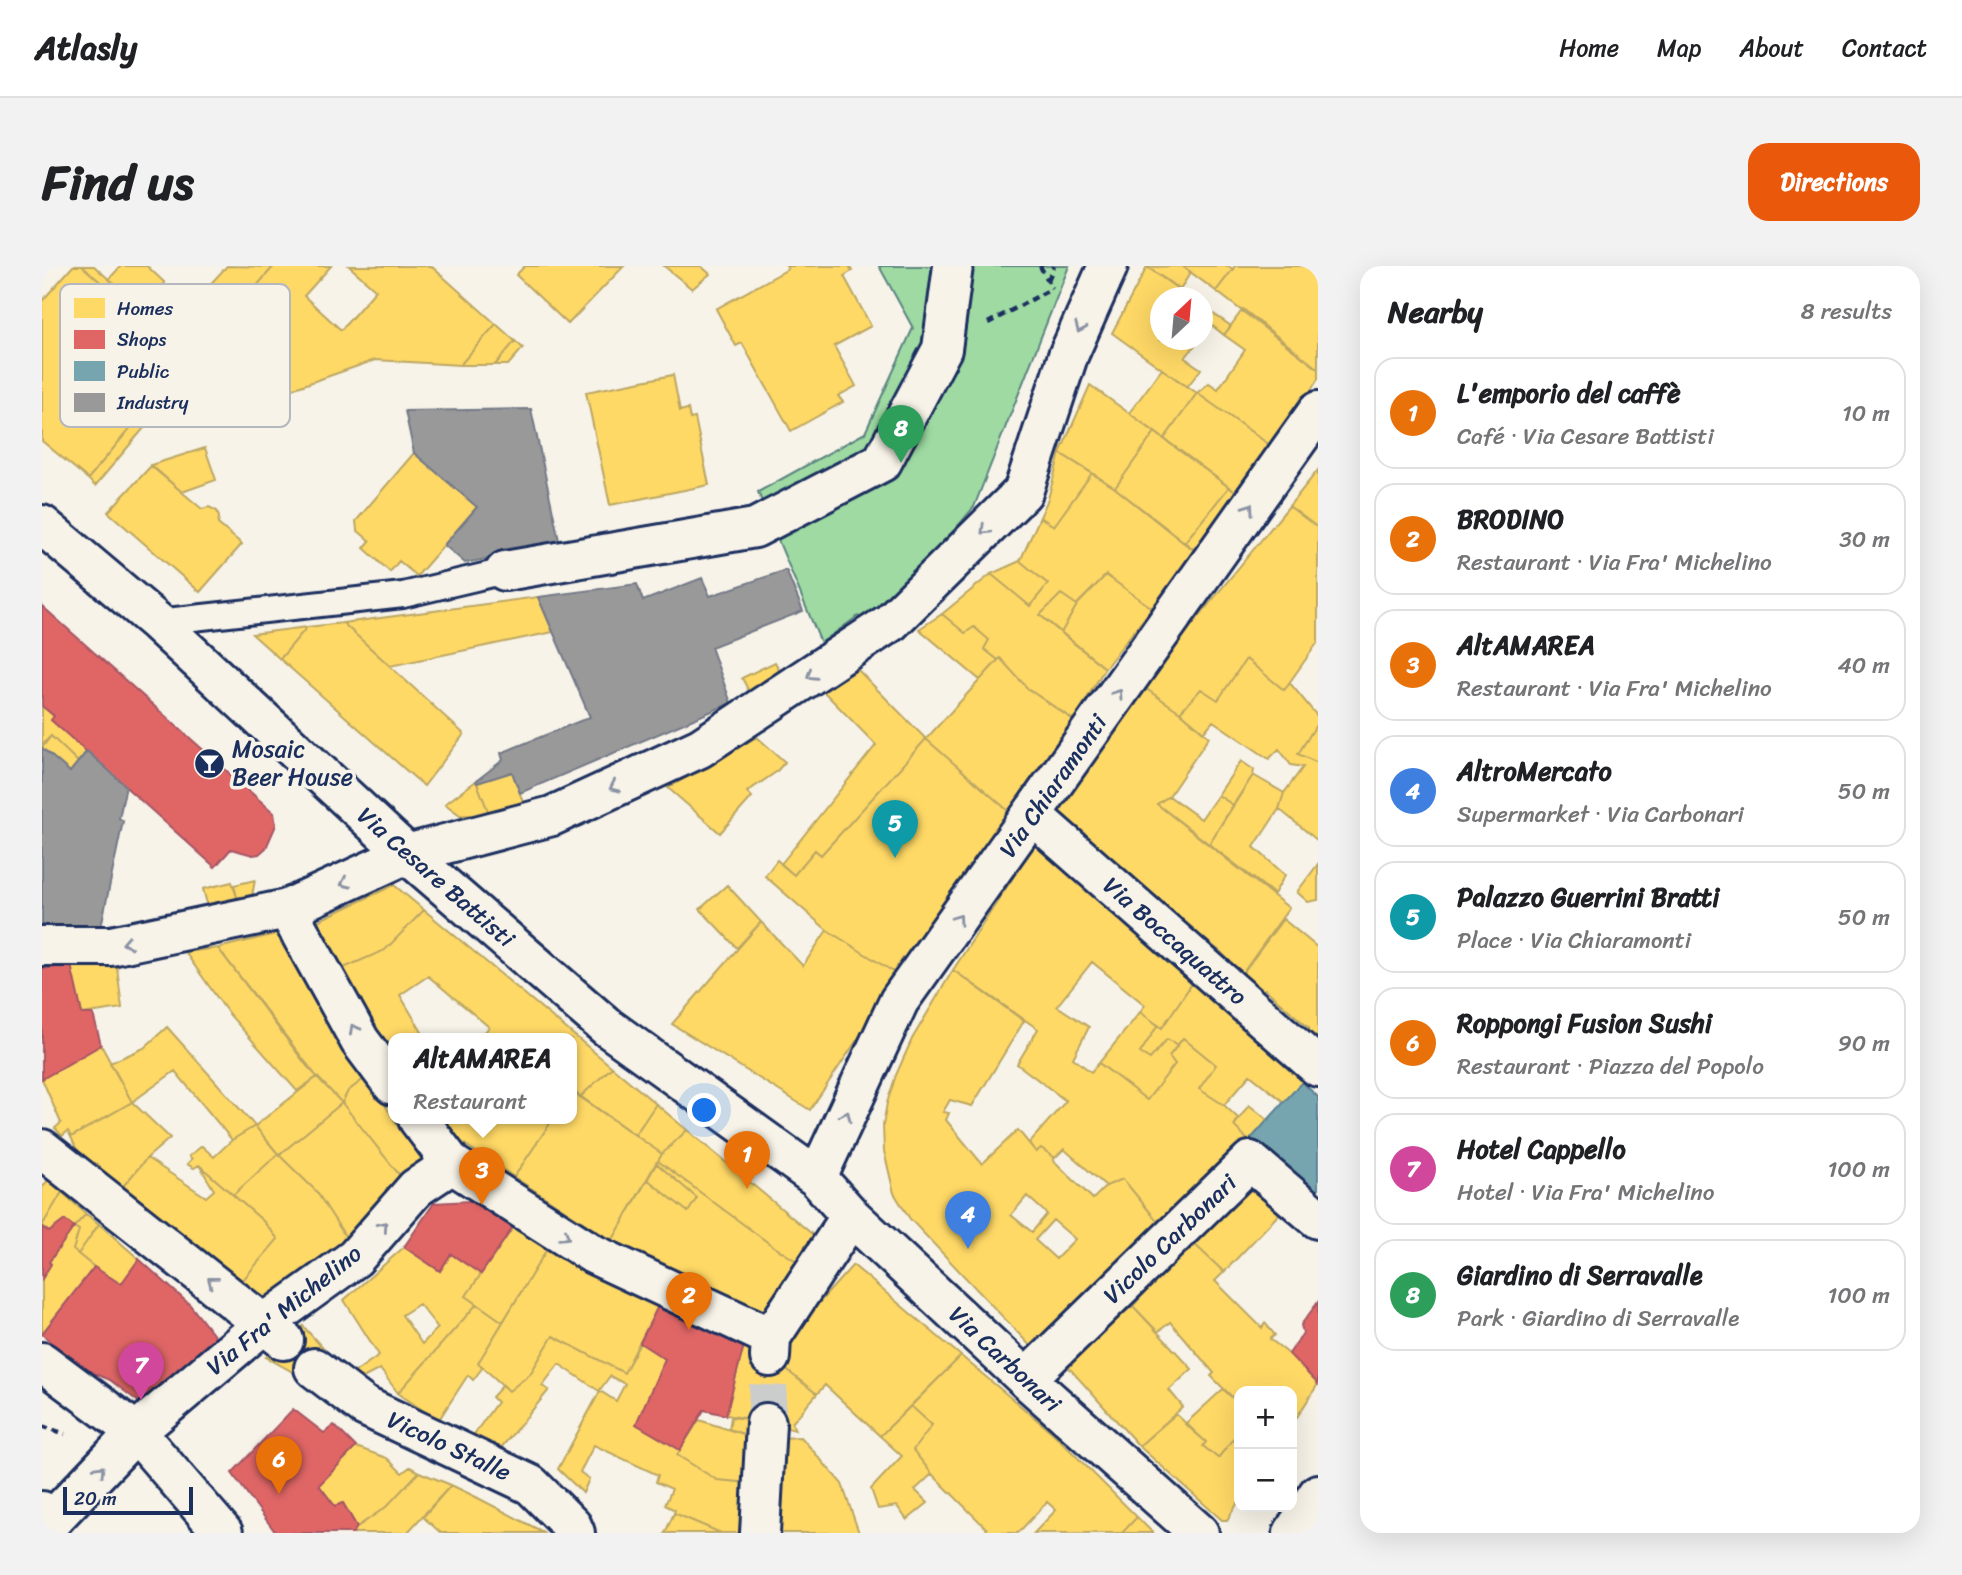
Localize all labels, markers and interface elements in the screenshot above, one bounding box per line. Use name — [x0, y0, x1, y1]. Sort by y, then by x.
text: Atlasly — [35, 19, 137, 77]
text: Home — [1559, 27, 1619, 69]
text: Map — [1657, 27, 1701, 69]
text: About — [1739, 27, 1804, 69]
text: Contact — [1842, 27, 1927, 69]
text: Find us — [42, 139, 194, 226]
button: Directions — [1748, 143, 1920, 221]
legend — [60, 284, 290, 427]
text: Nearby — [1388, 285, 1483, 339]
north arrow — [1150, 287, 1213, 350]
text: 8 results — [1801, 291, 1892, 332]
text: Homes — [117, 292, 173, 325]
one-way arrow — [1074, 321, 1088, 333]
text: Shops — [117, 323, 167, 356]
text: Public — [117, 355, 170, 388]
text: L'emporio del caffè — [1457, 370, 1681, 416]
text: Industry — [116, 386, 189, 419]
text: 1 — [1408, 393, 1418, 434]
text: 10 m — [1842, 393, 1890, 434]
pin: 8 — [878, 405, 924, 463]
text: Café · Via Cesare Battisti — [1457, 416, 1714, 457]
text: BRODINO — [1457, 496, 1564, 542]
one-way arrow — [1241, 503, 1253, 516]
text: 2 — [1406, 519, 1420, 560]
text: 30 m — [1839, 519, 1890, 560]
one-way arrow — [981, 522, 993, 534]
text: Restaurant · Via Fra' Michelino — [1457, 542, 1772, 583]
text: AltAMAREA — [1457, 622, 1595, 668]
text: 3 — [1407, 645, 1419, 686]
text: 40 m — [1837, 645, 1890, 686]
one-way arrow — [806, 667, 819, 679]
text: Restaurant · Via Fra' Michelino — [1457, 668, 1772, 709]
one-way arrow — [1110, 689, 1122, 702]
street label: Via Chiaramonti — [988, 704, 1119, 867]
place label: Mosaic Beer House — [232, 728, 353, 798]
bar icon: Mosaic Beer House — [192, 746, 226, 780]
text: AltroMercato — [1457, 748, 1612, 794]
text: 4 — [1406, 771, 1420, 812]
text: 50 m — [1838, 771, 1890, 812]
one-way arrow — [609, 779, 621, 793]
text: Supermarket · Via Carbonari — [1457, 794, 1744, 835]
street label: Via Cesare Battisti — [347, 796, 526, 959]
pin: 5 — [872, 800, 918, 858]
street label: Via Boccaquattro — [1093, 866, 1257, 1016]
one-way arrow — [340, 874, 352, 888]
text: Palazzo Guerrini Bratti — [1457, 874, 1719, 920]
text: 5 — [1406, 897, 1420, 938]
text: 50 m — [1838, 897, 1890, 938]
one-way arrow — [950, 914, 962, 927]
text: Place · Via Chiaramonti — [1457, 920, 1691, 961]
one-way arrow — [121, 934, 133, 949]
text: Roppongi Fusion Sushi — [1457, 1000, 1712, 1046]
text: 6 — [1406, 1023, 1420, 1064]
text: 90 m — [1838, 1023, 1890, 1064]
one-way arrow — [348, 1024, 362, 1036]
popup — [388, 1033, 577, 1124]
text: AltAMAREA — [414, 1035, 551, 1081]
text: Restaurant · Piazza del Popolo — [1457, 1046, 1764, 1087]
text: Restaurant — [414, 1081, 527, 1122]
your location — [687, 1093, 721, 1127]
one-way arrow — [838, 1111, 852, 1123]
text: Hotel Cappello — [1457, 1126, 1626, 1172]
pin: 1 — [724, 1131, 770, 1189]
pin: 3 — [459, 1147, 505, 1205]
text: 7 — [1406, 1149, 1420, 1190]
text: 100 m — [1827, 1149, 1890, 1190]
street label: Vicolo Carbonari — [1093, 1163, 1248, 1314]
text: Hotel · Via Fra' Michelino — [1457, 1172, 1714, 1213]
pin: 4 — [945, 1191, 991, 1249]
one-way arrow — [375, 1221, 387, 1234]
one-way arrow — [558, 1228, 571, 1241]
street label: Via Fra' Michelino — [197, 1234, 371, 1386]
text: Giardino di Serravalle — [1457, 1252, 1702, 1298]
pin: 2 — [666, 1272, 712, 1330]
text: 8 — [1406, 1275, 1420, 1316]
text: 100 m — [1827, 1275, 1890, 1316]
one-way arrow — [207, 1277, 219, 1290]
street label: Via Carbonari — [939, 1295, 1072, 1423]
text: Park · Giardino di Serravalle — [1457, 1298, 1739, 1339]
pin: 7 — [118, 1342, 164, 1400]
map controls — [1234, 1386, 1297, 1512]
button: + — [1234, 1386, 1297, 1449]
street label: Vicolo Stalle — [380, 1399, 518, 1493]
pin: 6 — [256, 1436, 302, 1494]
button: − — [1234, 1449, 1297, 1512]
one-way arrow — [92, 1465, 105, 1478]
text: 20 m — [74, 1482, 117, 1515]
scale bar — [63, 1484, 192, 1516]

